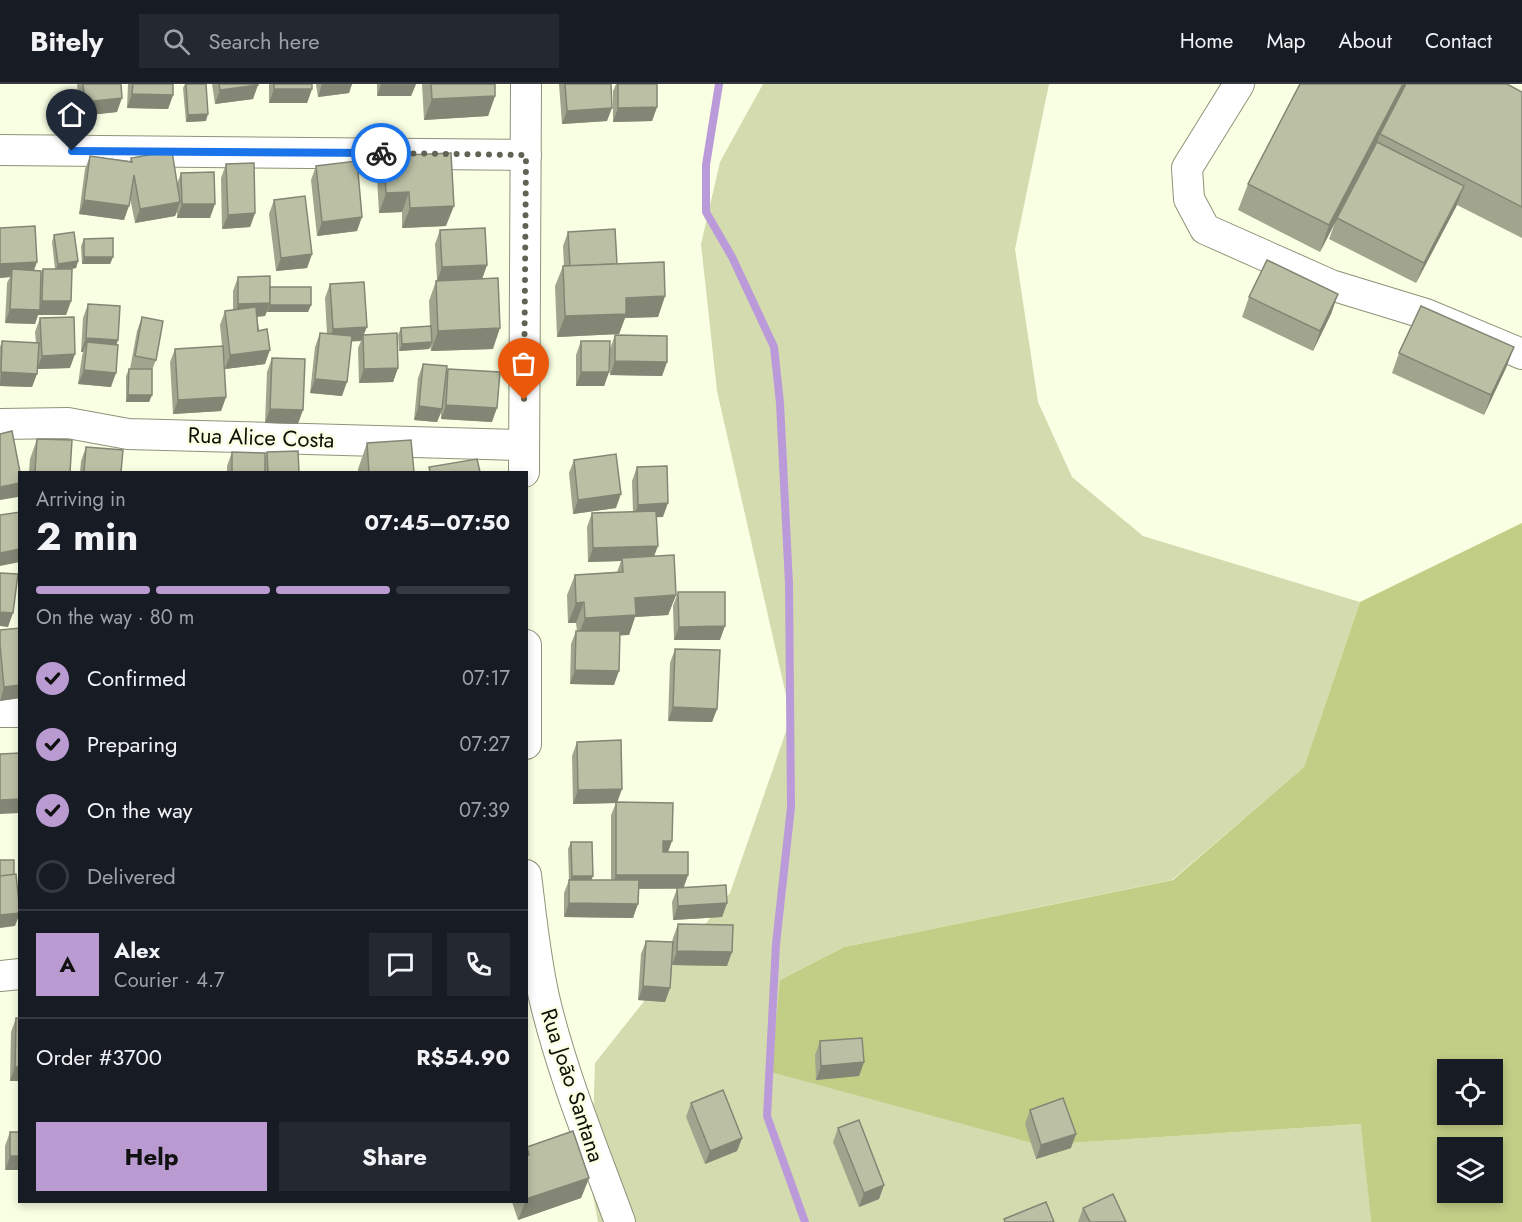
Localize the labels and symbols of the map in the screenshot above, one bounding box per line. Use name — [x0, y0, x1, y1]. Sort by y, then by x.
pin — [46, 89, 97, 151]
courier — [351, 123, 411, 183]
pin — [498, 338, 549, 400]
street label: Rua Alice Costa — [187, 418, 335, 456]
street label: Rua João Santana — [533, 1004, 613, 1166]

